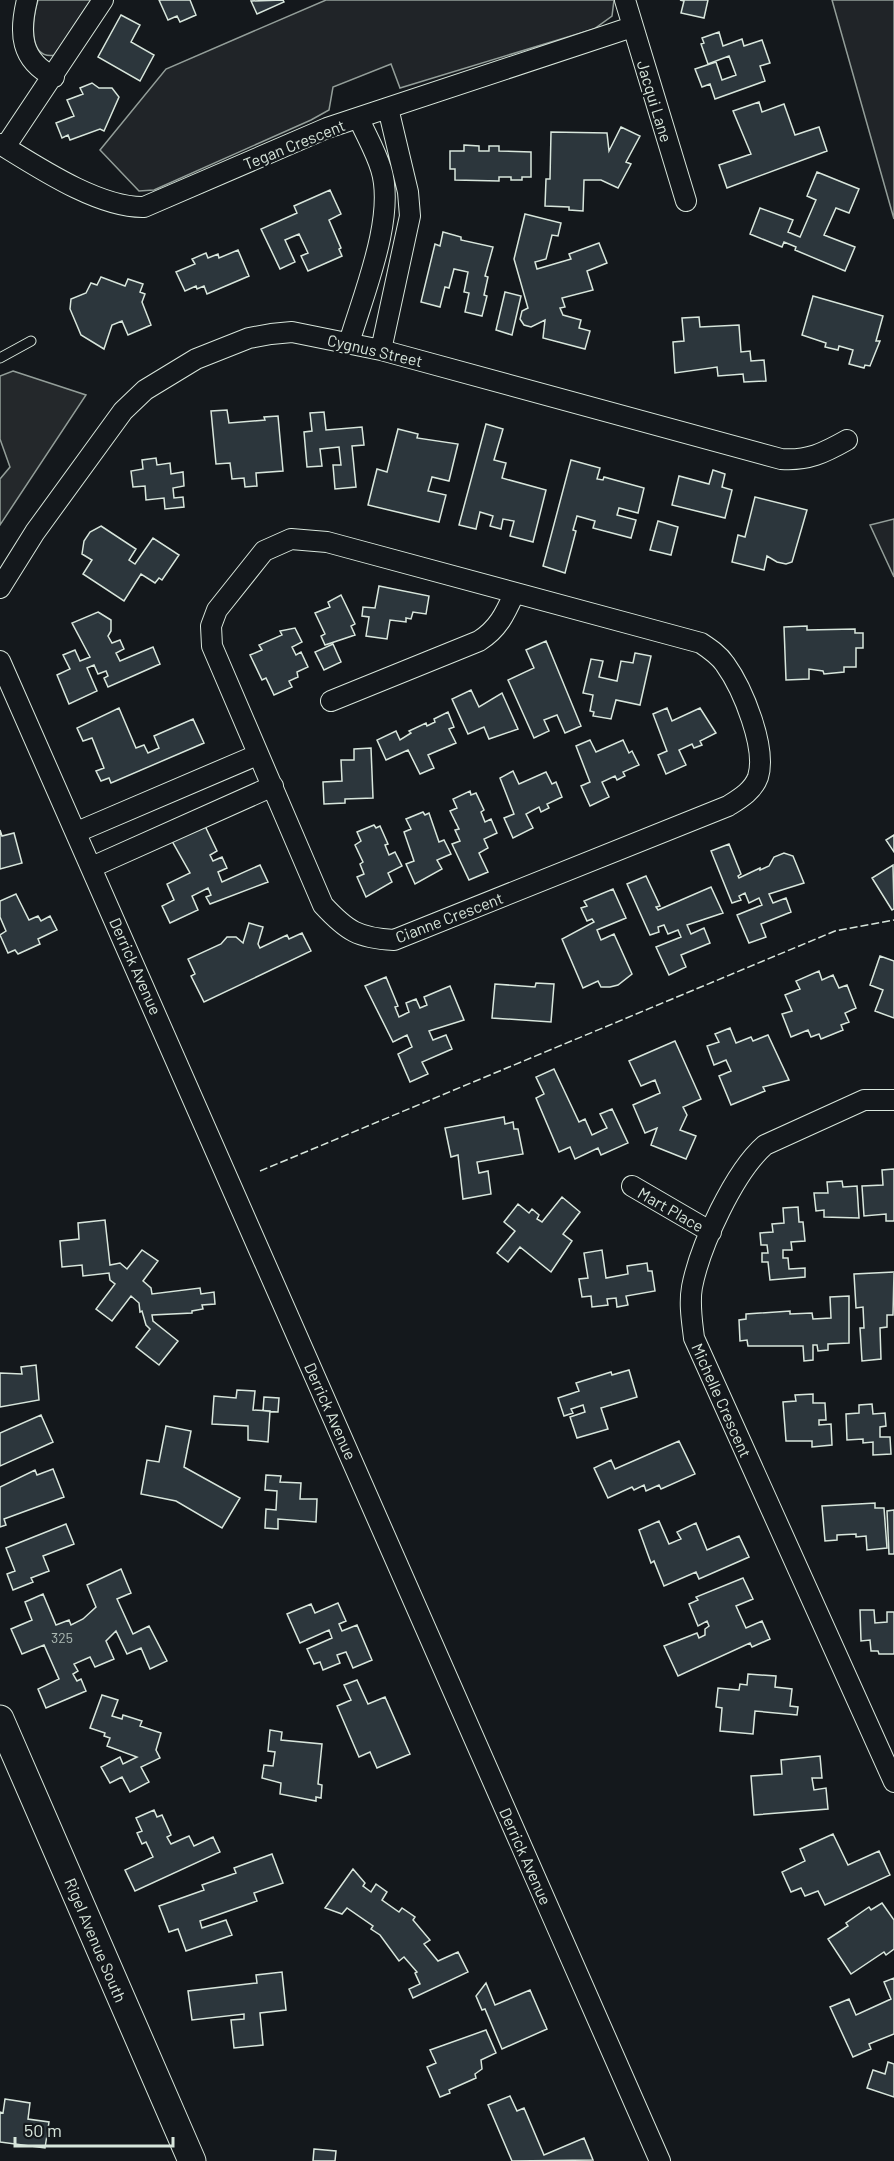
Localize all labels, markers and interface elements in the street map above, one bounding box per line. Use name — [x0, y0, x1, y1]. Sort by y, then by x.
street label: Jacqui Lane — [634, 58, 676, 144]
street label: Tegan Crescent — [240, 115, 348, 173]
street label: Cygnus Street — [326, 330, 424, 370]
street label: Cianne Crescent — [393, 888, 505, 946]
street label: Derrick Avenue — [106, 914, 166, 1018]
street label: Mart Place — [635, 1183, 707, 1235]
street label: Michelle Crescent — [688, 1340, 756, 1460]
street label: Derrick Avenue — [301, 1359, 361, 1463]
house number: 325 — [51, 1629, 73, 1646]
street label: Derrick Avenue — [496, 1804, 556, 1908]
street label: Rigel Avenue South — [61, 1875, 131, 2005]
scale bar — [15, 2110, 172, 2148]
text: 50 m — [24, 2119, 62, 2141]

